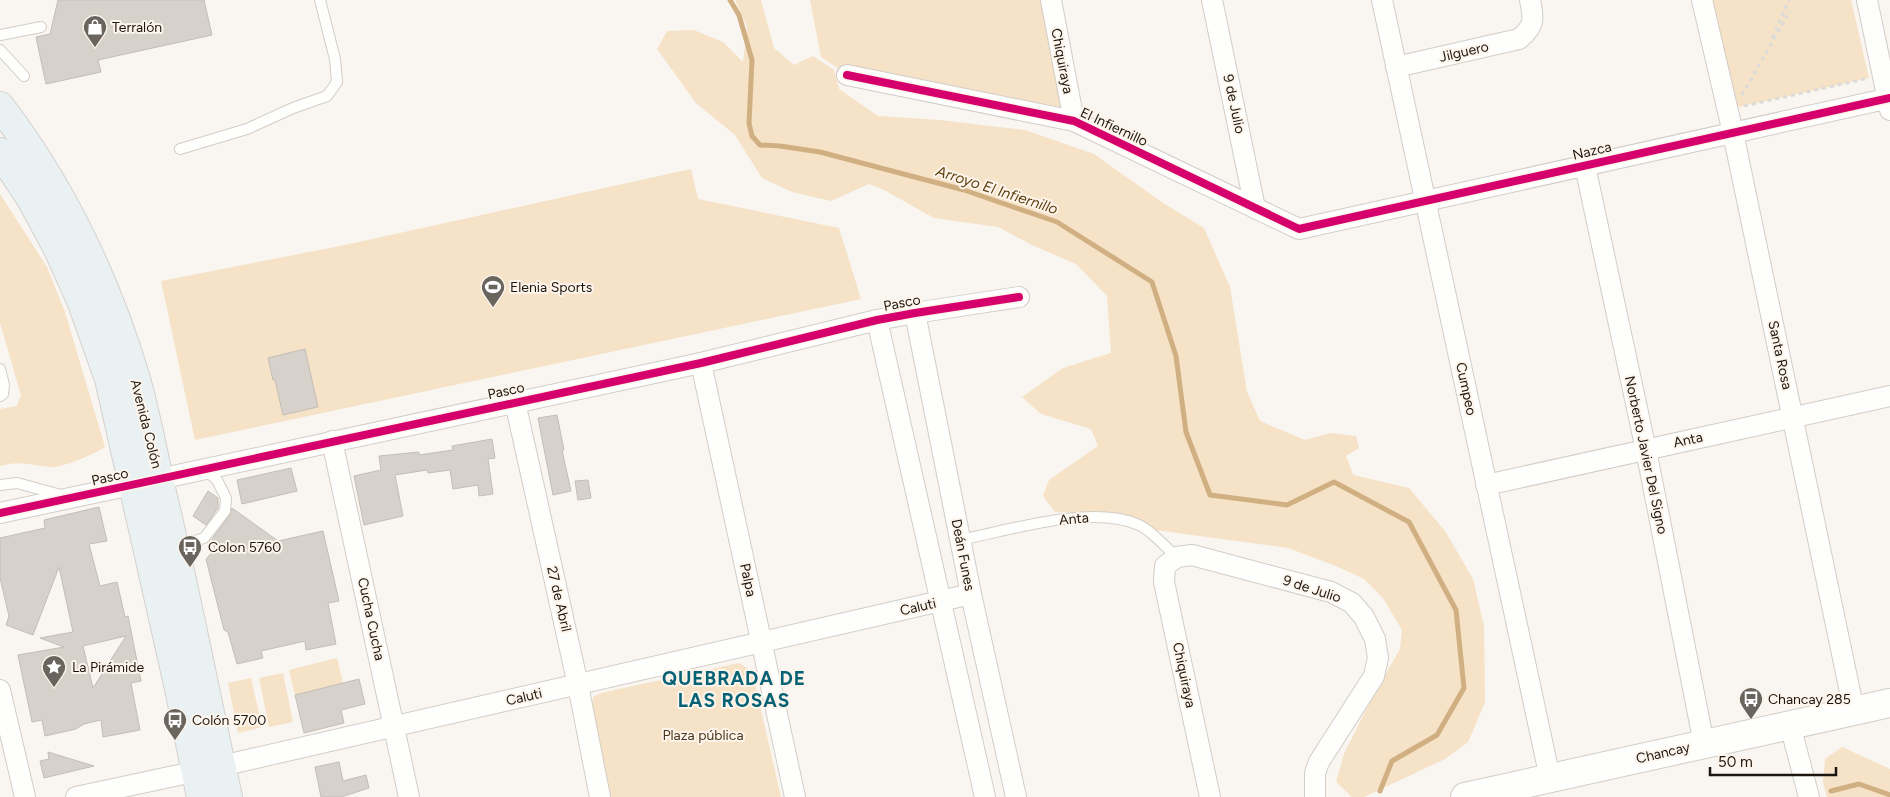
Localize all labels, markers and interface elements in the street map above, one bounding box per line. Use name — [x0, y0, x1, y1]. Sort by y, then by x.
shop icon: Terralón — [82, 14, 108, 48]
place label: Terralón — [112, 19, 162, 36]
street label: Chiquiraya — [1047, 27, 1077, 95]
street label: Jilguero — [1438, 38, 1490, 66]
street label: 9 de Julio — [1219, 73, 1249, 135]
street label: El Infiernillo — [1078, 104, 1150, 150]
street label: Nazca — [1571, 138, 1613, 164]
water label: Arroyo El Infiernillo — [933, 162, 1060, 218]
sports icon: Elenia Sports — [480, 274, 506, 308]
place label: Elenia Sports — [510, 279, 592, 296]
street label: Pasco — [882, 291, 922, 315]
street label: Santa Rosa — [1764, 319, 1796, 391]
street label: Cumpeo — [1452, 361, 1480, 417]
street label: Norberto Javier Del Signo — [1621, 374, 1671, 536]
street label: Avenida Colón — [127, 378, 165, 470]
street label: Pasco — [486, 379, 526, 403]
street label: Anta — [1672, 429, 1704, 451]
street label: Pasco — [90, 465, 130, 489]
street label: Anta — [1058, 509, 1090, 529]
street label: Deán Funes — [948, 518, 978, 592]
bus stop icon: Colon 5760 — [177, 534, 203, 568]
place label: Colon 5760 — [208, 539, 281, 556]
street label: Palpa — [736, 562, 760, 598]
street label: 27 de Abril — [543, 565, 575, 633]
street label: 9 de Julio — [1281, 572, 1343, 606]
street label: Cucha Cucha — [354, 576, 388, 662]
street label: Caluti — [898, 595, 938, 619]
street label: Chiquiraya — [1169, 641, 1199, 709]
place icon: La Pirámide — [41, 654, 67, 688]
place label: La Pirámide — [72, 659, 144, 676]
district label: QUEBRADA DE LAS ROSAS — [662, 667, 806, 712]
street label: Caluti — [504, 685, 544, 709]
bus stop icon: Chancay 285 — [1738, 686, 1764, 720]
place label: Chancay 285 — [1768, 691, 1851, 708]
bus stop icon: Colón 5700 — [162, 707, 188, 741]
place label: Colón 5700 — [192, 712, 266, 729]
park label: Plaza pública — [662, 727, 744, 744]
street label: Chancay — [1634, 738, 1692, 767]
scale bar — [1710, 744, 1836, 776]
text: 50 m — [1718, 753, 1753, 771]

